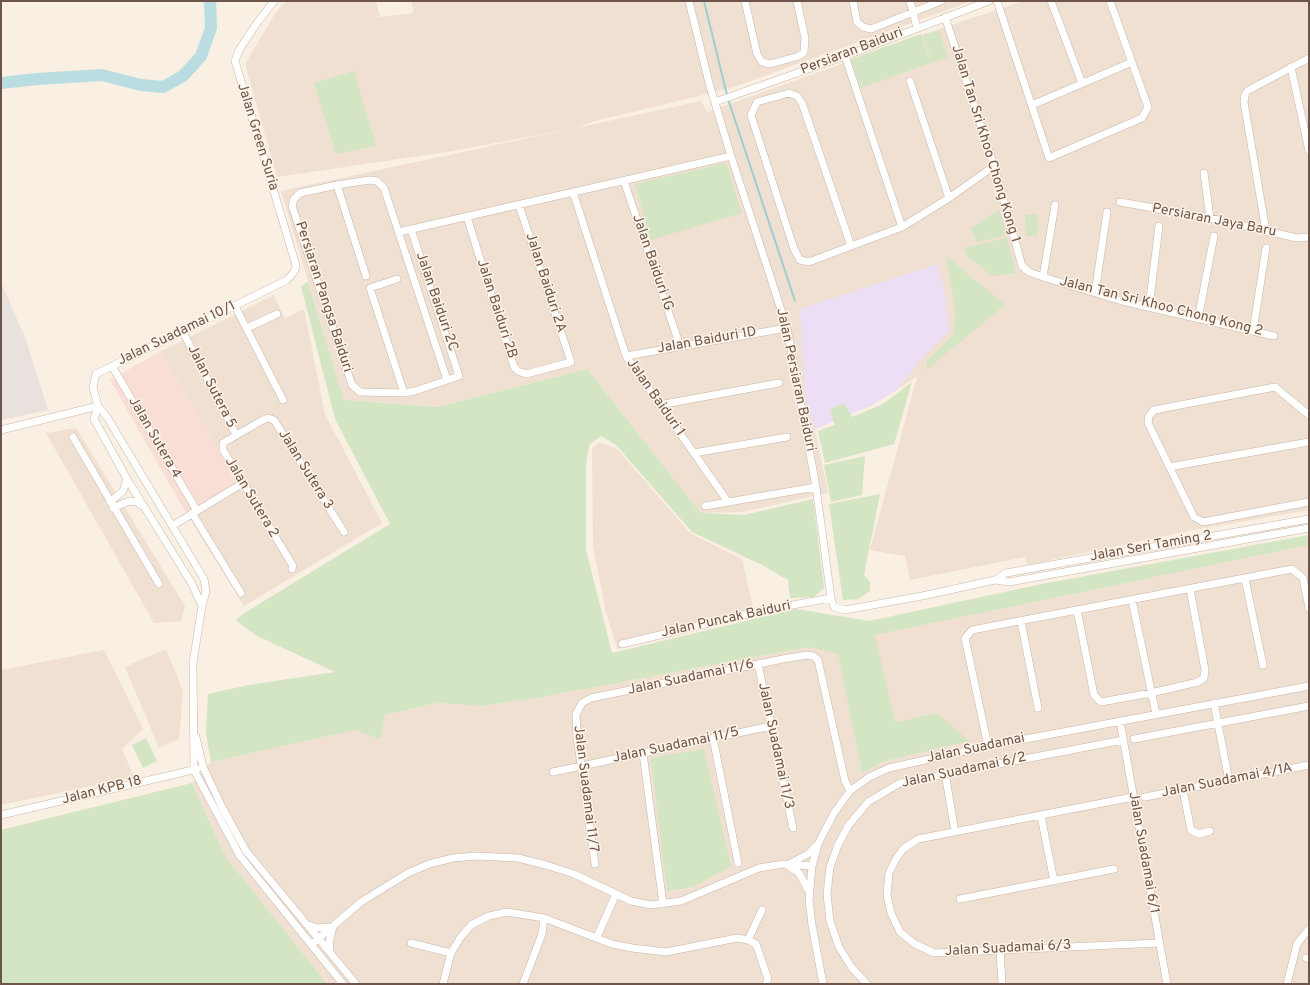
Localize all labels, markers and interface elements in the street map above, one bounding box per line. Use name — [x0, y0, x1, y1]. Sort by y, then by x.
street label: Persiaran Baiduri — [798, 25, 906, 79]
street label: Jalan Tan Sri Khoo Chong Kong 1 — [947, 43, 1023, 245]
street label: Jalan Green Suria — [233, 81, 281, 193]
street label: Persiaran Jaya Baru — [1150, 201, 1278, 241]
street label: Jalan Baiduri 1G — [628, 213, 676, 313]
street label: Persiaran Pangsa Baiduri — [291, 219, 355, 375]
street label: Jalan Baiduri 2A — [521, 231, 569, 335]
street label: Jalan Baiduri 2C — [411, 250, 461, 354]
street label: Jalan Baiduri 2B — [472, 257, 520, 361]
street label: Jalan Tan Sri Khoo Chong Kong 2 — [1058, 274, 1264, 340]
street label: Jalan Suadamai 10/1 — [115, 298, 239, 370]
street label: Jalan Persiaran Baiduri — [772, 307, 818, 453]
street label: Jalan Baiduri 1D — [656, 324, 758, 358]
street label: Jalan Sutera 5 — [183, 343, 239, 431]
street label: Jalan Baiduri 1 — [622, 356, 688, 440]
street label: Jalan Sutera 4 — [124, 394, 184, 482]
street label: Jalan Sutera 3 — [274, 427, 336, 513]
street label: Jalan Sutera 2 — [220, 455, 282, 541]
street label: Jalan Seri Taming 2 — [1089, 528, 1213, 566]
street label: Jalan Puncak Baiduri — [660, 598, 792, 642]
street label: Jalan Suadamai 11/6 — [626, 656, 756, 700]
street label: Jalan Suadamai 11/3 — [753, 681, 797, 811]
street label: Jalan Suadamai 11/5 — [611, 724, 741, 768]
street label: Jalan Suadamai 11/7 — [569, 725, 601, 853]
street label: Jalan Suadamai — [926, 730, 1026, 768]
street label: Jalan Suadamai 6/2 — [900, 750, 1028, 792]
street label: Jalan Suadamai 4/1A — [1160, 760, 1294, 802]
street label: Jalan KPB 18 — [60, 773, 144, 809]
street label: Jalan Suadamai 6/1 — [1124, 791, 1162, 915]
street label: Jalan Suadamai 6/3 — [944, 937, 1072, 961]

